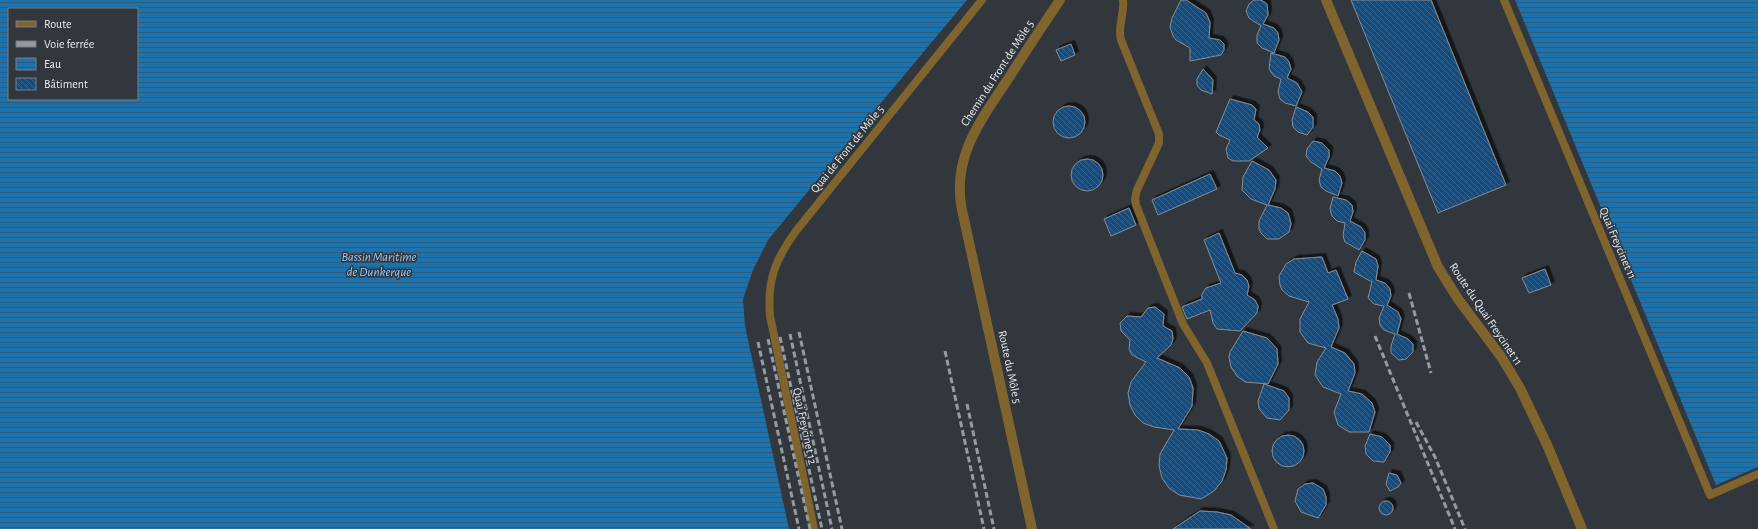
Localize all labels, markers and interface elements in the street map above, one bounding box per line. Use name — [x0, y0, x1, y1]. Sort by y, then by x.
legend — [8, 8, 138, 100]
text: Route — [44, 18, 71, 30]
street label: Chemin du Front de Môle 5 — [958, 18, 1036, 128]
text: Voie ferrée — [44, 38, 94, 50]
text: Eau — [44, 58, 61, 70]
text: Bâtiment — [44, 78, 88, 90]
street label: Quai de Front de Môle 5 — [808, 103, 887, 196]
street label: Quai Freycinet 11 — [1597, 205, 1638, 281]
water label: Bassin Maritime de Dunkerque — [342, 251, 417, 279]
street label: Route du Quai Freycinet 11 — [1447, 261, 1525, 368]
street label: Route du Môle 5 — [996, 329, 1024, 405]
street label: Quai Freycinet 12 — [790, 387, 819, 466]

